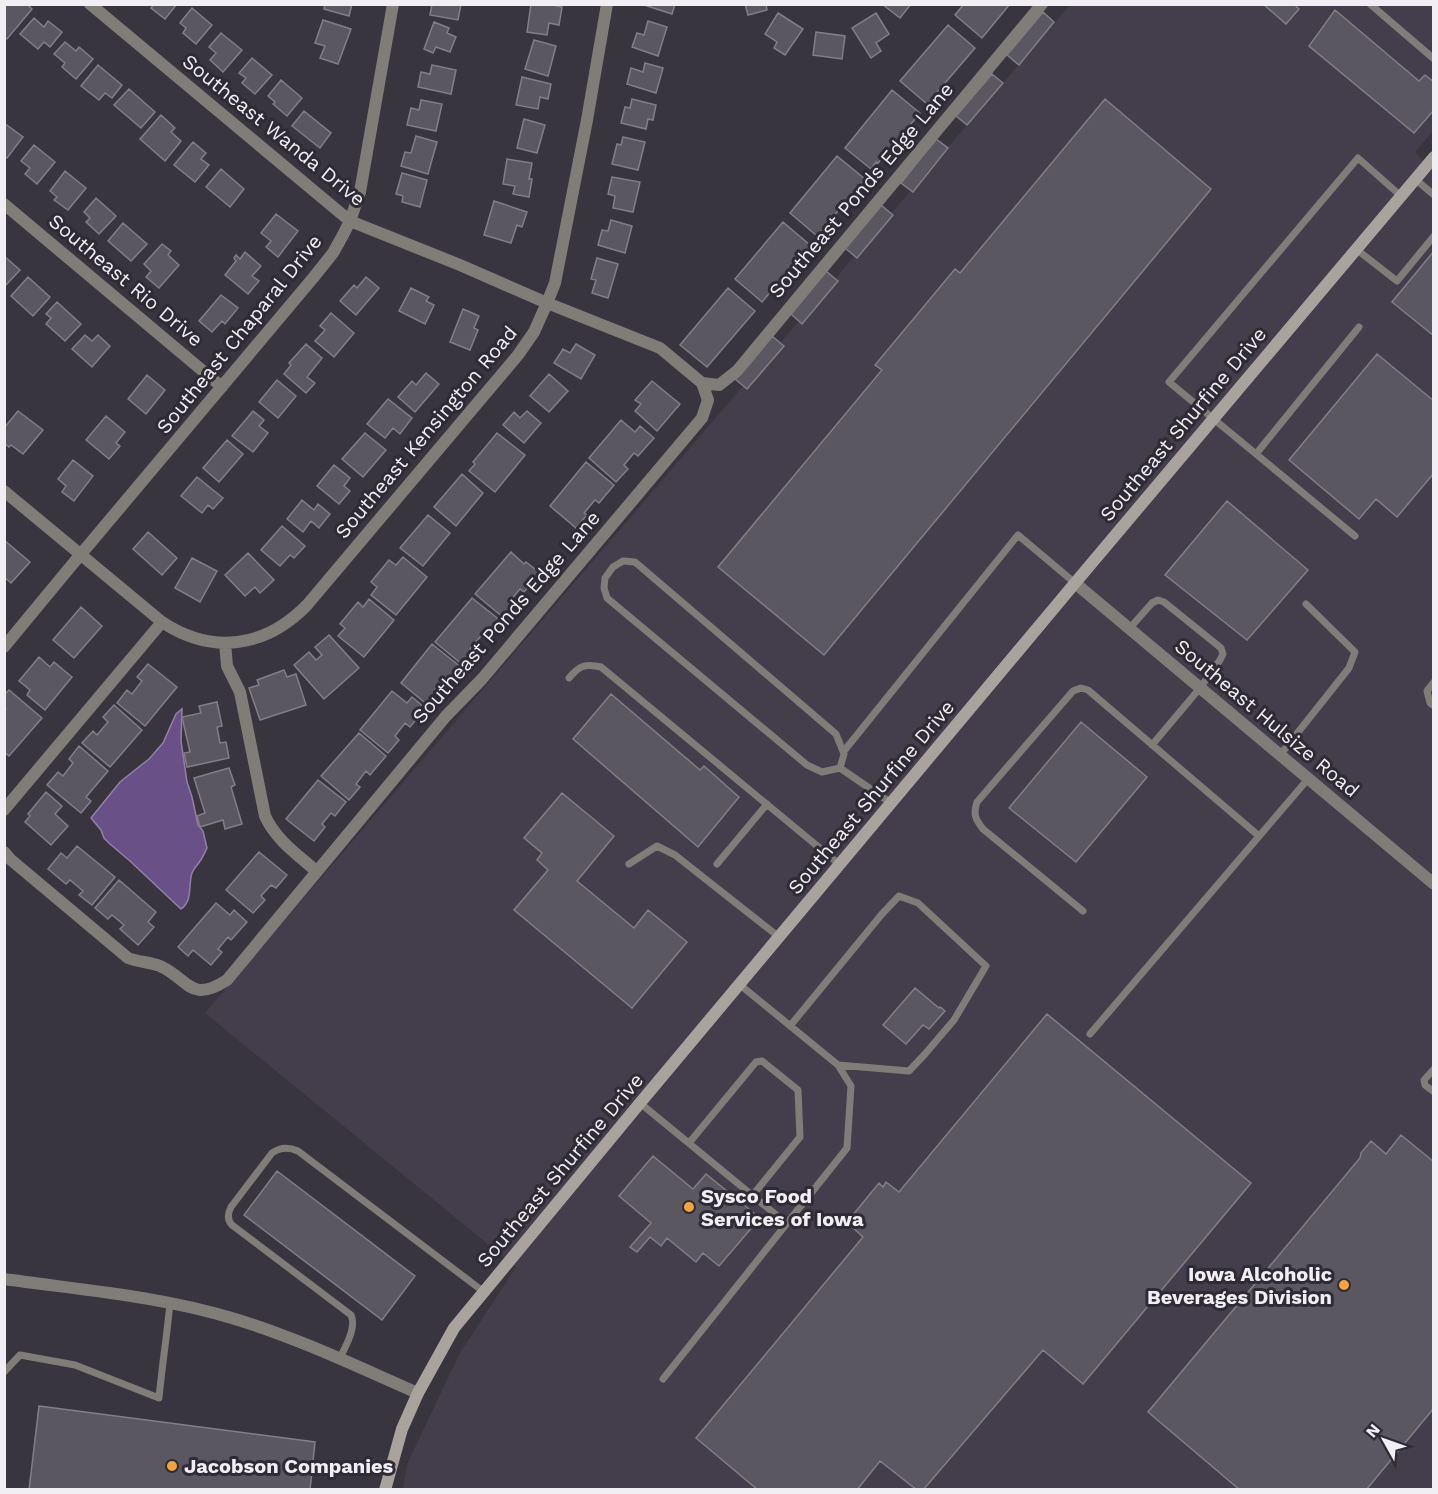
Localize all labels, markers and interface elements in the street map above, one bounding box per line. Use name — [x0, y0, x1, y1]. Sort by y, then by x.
street label: Southeast Wanda Drive — [178, 49, 370, 211]
street label: Southeast Ponds Edge Lane — [764, 77, 958, 303]
street label: Southeast Rio Drive — [44, 209, 208, 351]
street label: Southeast Chaparal Drive — [151, 230, 327, 438]
street label: Southeast Kensington Road — [330, 321, 522, 543]
street label: Southeast Shurfine Drive — [1095, 322, 1271, 526]
street label: Southeast Ponds Edge Lane — [407, 506, 605, 728]
street label: Southeast Hulsize Road — [1170, 634, 1364, 802]
street label: Southeast Shurfine Drive — [783, 695, 959, 899]
street label: Southeast Shurfine Drive — [472, 1068, 648, 1272]
place label: Sysco Food Services of Iowa — [701, 1184, 864, 1231]
marker: Sysco Food Services of Iowa — [682, 1200, 696, 1214]
place label: Iowa Alcoholic Beverages Division — [1147, 1262, 1332, 1309]
marker: Iowa Alcoholic Beverages Division — [1337, 1278, 1351, 1292]
north arrow — [1354, 1410, 1414, 1470]
text: N — [1362, 1420, 1384, 1441]
place label: Jacobson Companies — [184, 1454, 394, 1478]
marker: Jacobson Companies — [165, 1459, 179, 1473]

